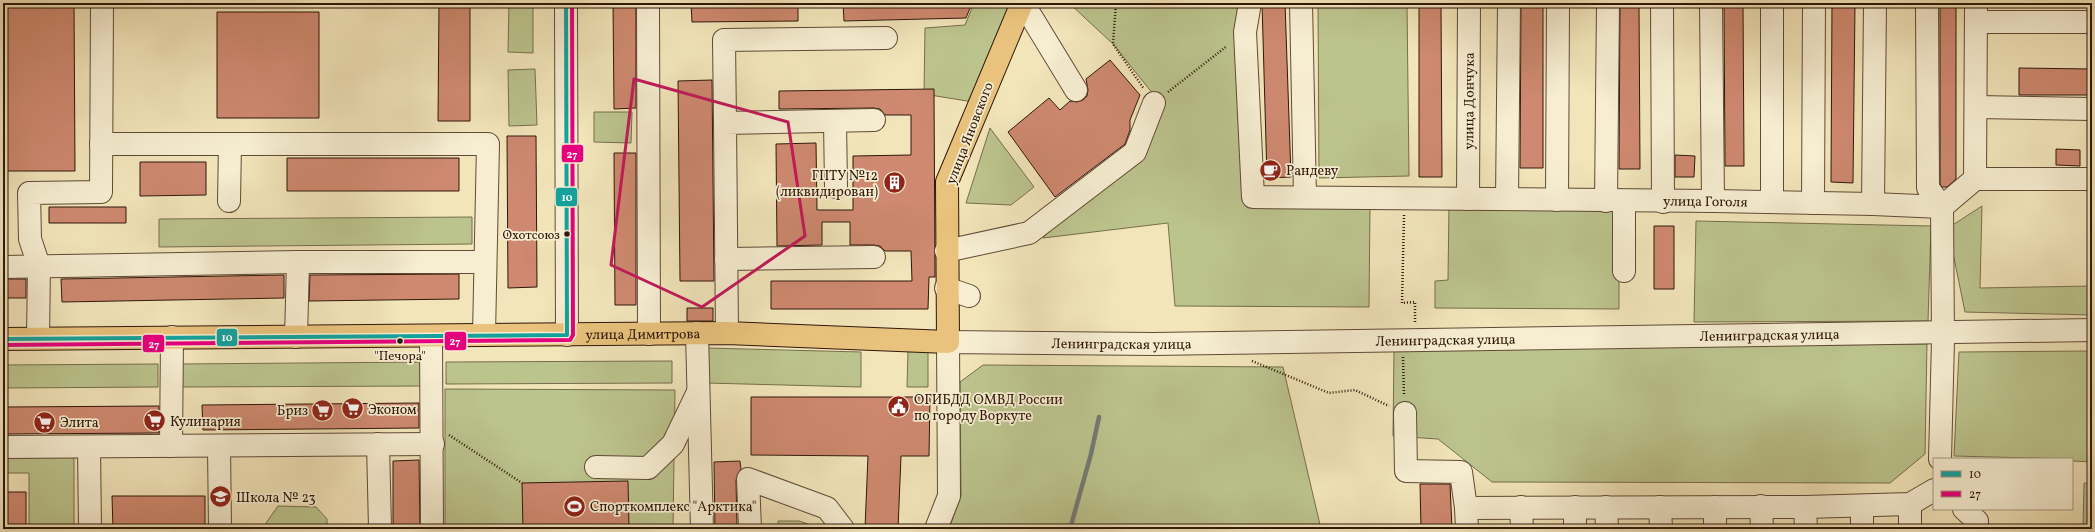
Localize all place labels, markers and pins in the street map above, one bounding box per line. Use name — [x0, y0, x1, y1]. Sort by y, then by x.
cafe icon: Рандеву — [1257, 157, 1283, 183]
place label: Рандеву — [1286, 162, 1339, 181]
place label: ГПТУ №12 (ликвидирован) — [776, 167, 878, 202]
building icon: ГПТУ №12 (ликвидирован) — [881, 170, 907, 196]
place label: Охотсоюз — [502, 227, 560, 245]
marker: Охотсоюз — [562, 229, 572, 239]
marker: "Печора" — [395, 336, 405, 346]
place label: "Печора" — [374, 348, 426, 366]
place label: ОГИБДД ОМВД России по городу Воркуте — [914, 391, 1063, 426]
public building icon: ОГИБДД ОМВД России по городу Воркуте — [885, 394, 911, 420]
supermarket icon: Эконом — [340, 396, 366, 422]
supermarket icon: Бриз — [310, 397, 336, 423]
place label: Эконом — [368, 401, 417, 420]
place label: Бриз — [277, 402, 308, 421]
supermarket icon: Кулинария — [141, 408, 167, 434]
supermarket icon: Элита — [31, 409, 57, 435]
place label: Кулинария — [170, 413, 241, 432]
place label: Элита — [60, 414, 99, 433]
school or university icon: Школа № 23 — [208, 484, 234, 510]
place label: Школа № 23 — [236, 489, 316, 508]
sports icon: Спорткомплекс "Арктика" — [562, 493, 588, 519]
place label: Спорткомплекс "Арктика" — [590, 498, 756, 517]

